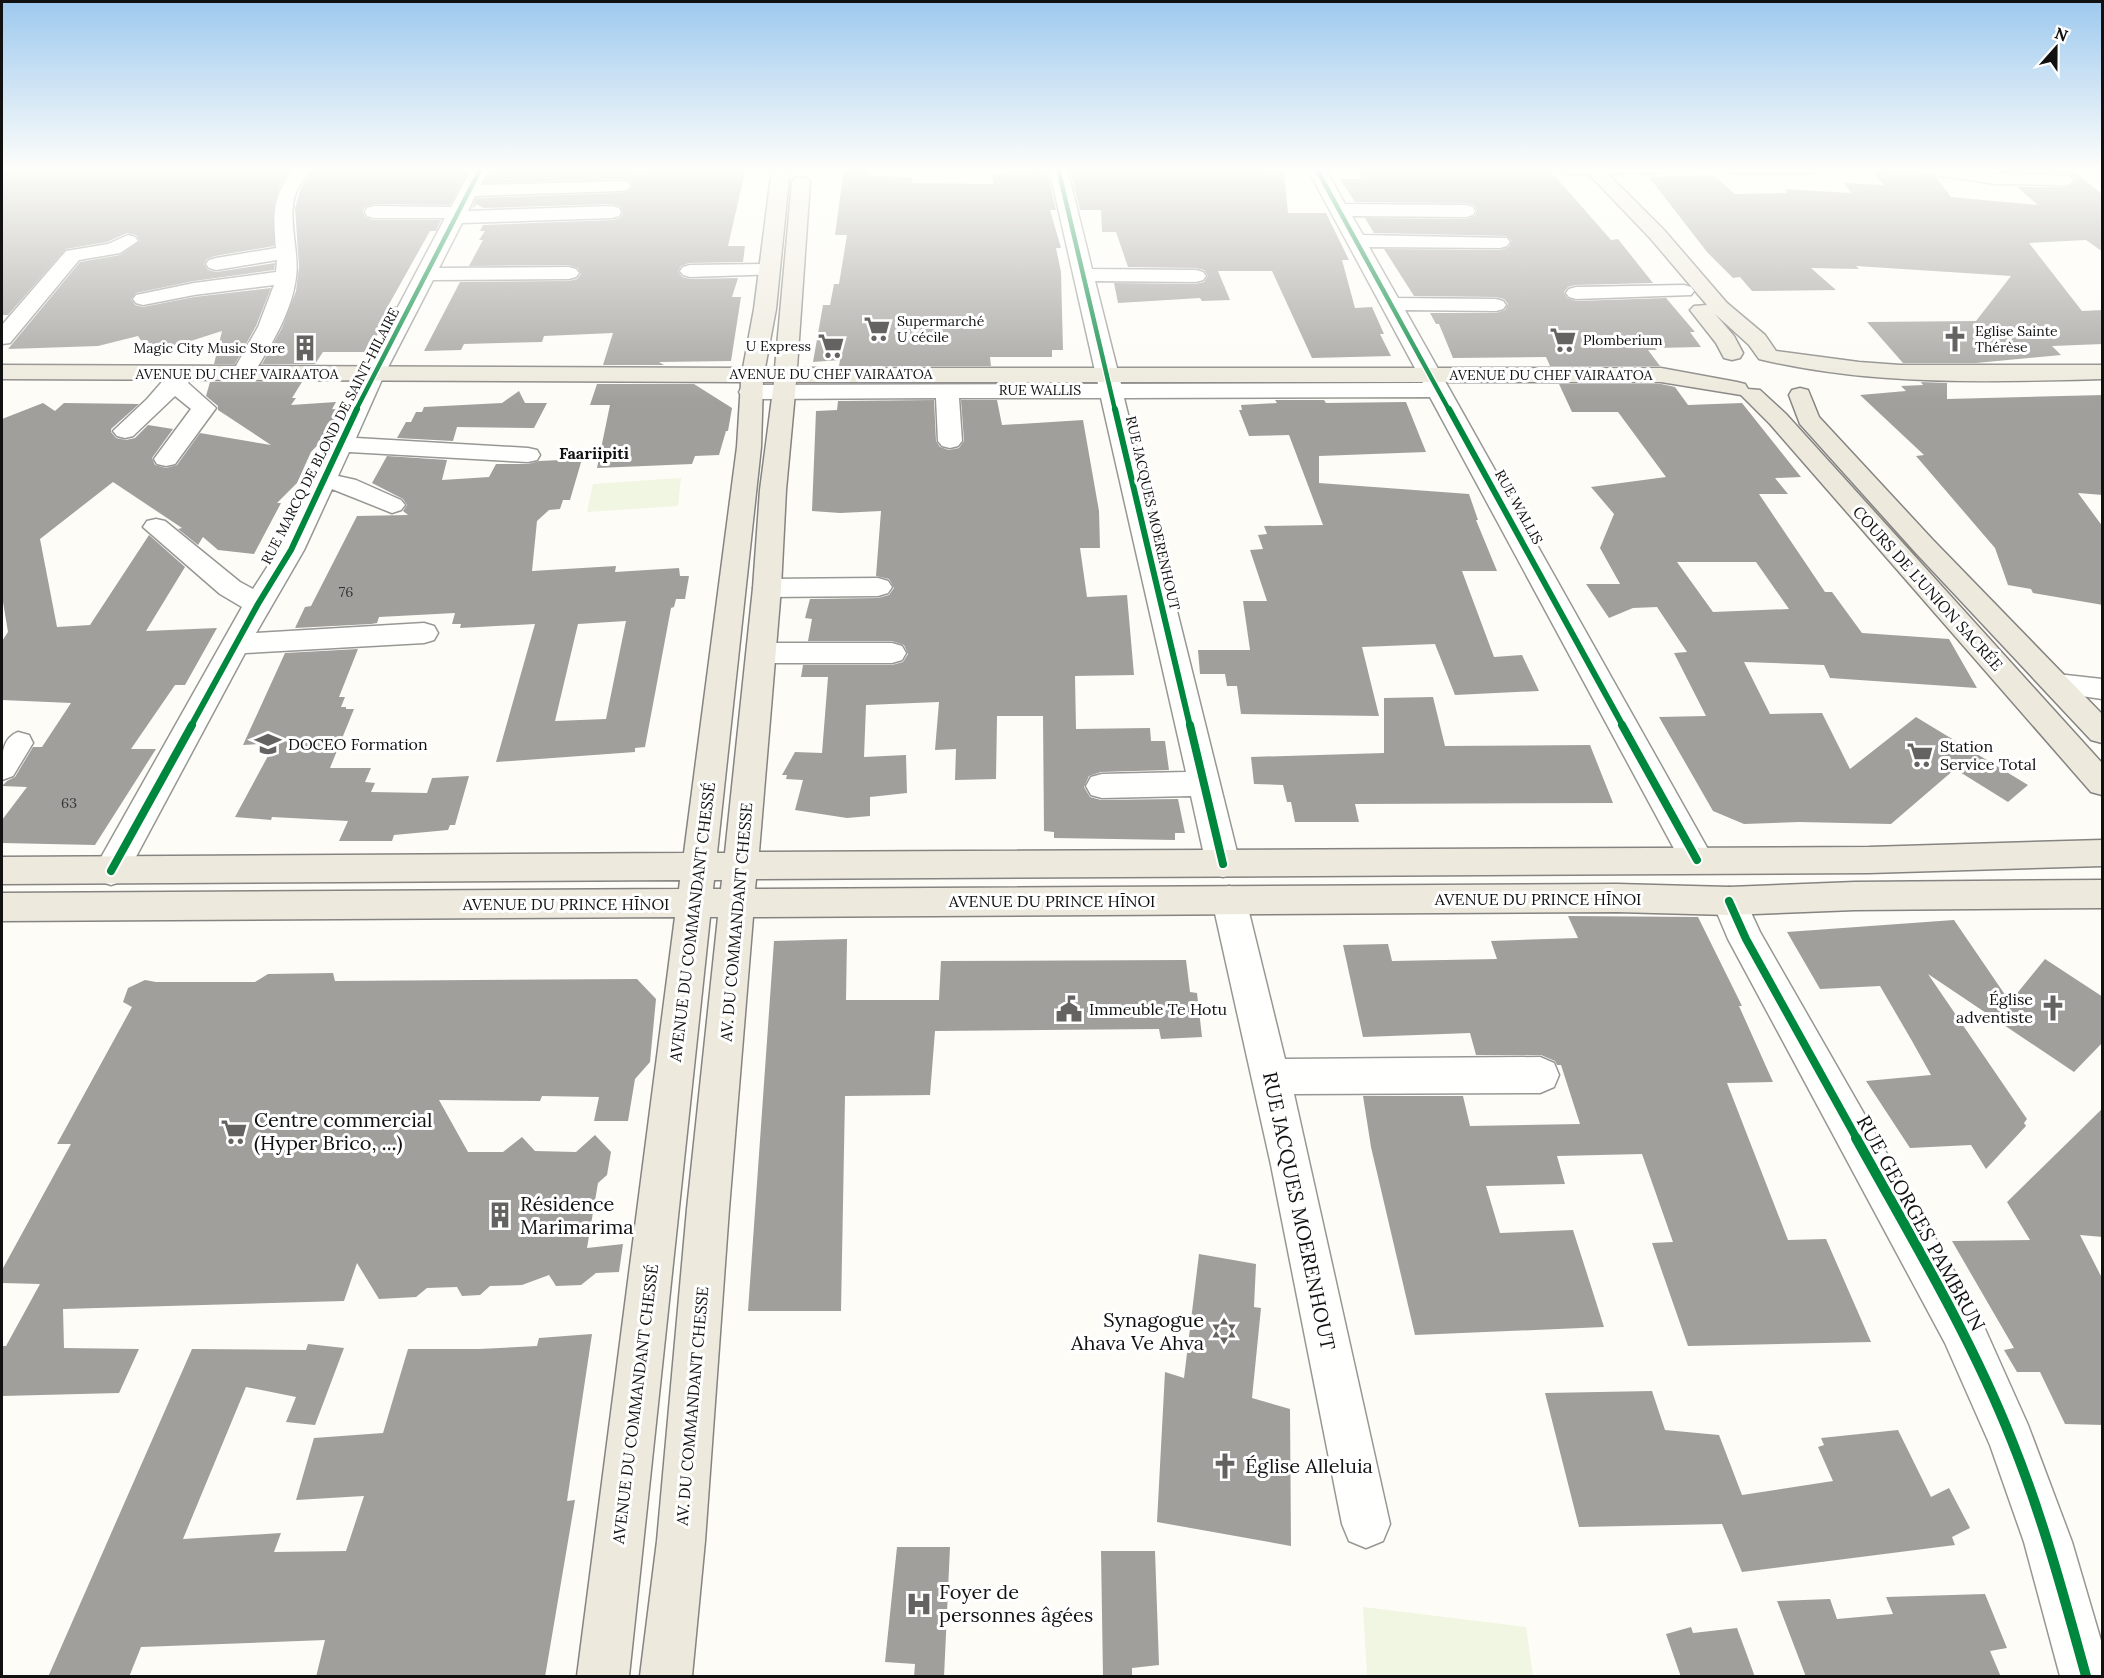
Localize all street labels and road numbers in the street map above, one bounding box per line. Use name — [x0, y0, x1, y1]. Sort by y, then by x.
street label: RUE MARCQ DE BLOND DE SAINT-HILAIRE — [257, 304, 403, 567]
street label: AVENUE DU CHEF VAIRAATOA — [135, 365, 339, 383]
street label: AVENUE DU CHEF VAIRAATOA — [729, 365, 933, 383]
street label: AVENUE DU CHEF VAIRAATOA — [1449, 366, 1653, 384]
street label: RUE WALLIS — [999, 381, 1081, 399]
street label: RUE JACQUES MOERENHOUT — [1122, 414, 1184, 612]
street label: RUE WALLIS — [1491, 467, 1547, 547]
street label: COURS DE L'UNION SACRÉE — [1849, 501, 2007, 675]
street label: AVENUE DU COMMANDANT CHESSÉ — [665, 781, 719, 1064]
street label: AV. DU COMMANDANT CHESSE — [715, 802, 756, 1043]
street label: AVENUE DU PRINCE HĪNOI — [1434, 889, 1641, 909]
street label: AVENUE DU PRINCE HĪNOI — [948, 891, 1155, 911]
street label: AVENUE DU PRINCE HĪNOI — [462, 894, 669, 914]
street label: RUE JACQUES MOERENHOUT — [1258, 1069, 1341, 1353]
street label: RUE GEORGES PAMBRUN — [1852, 1111, 1991, 1335]
street label: AVENUE DU COMMANDANT CHESSÉ — [608, 1263, 662, 1546]
street label: AV. DU COMMANDANT CHESSE — [671, 1286, 712, 1527]

